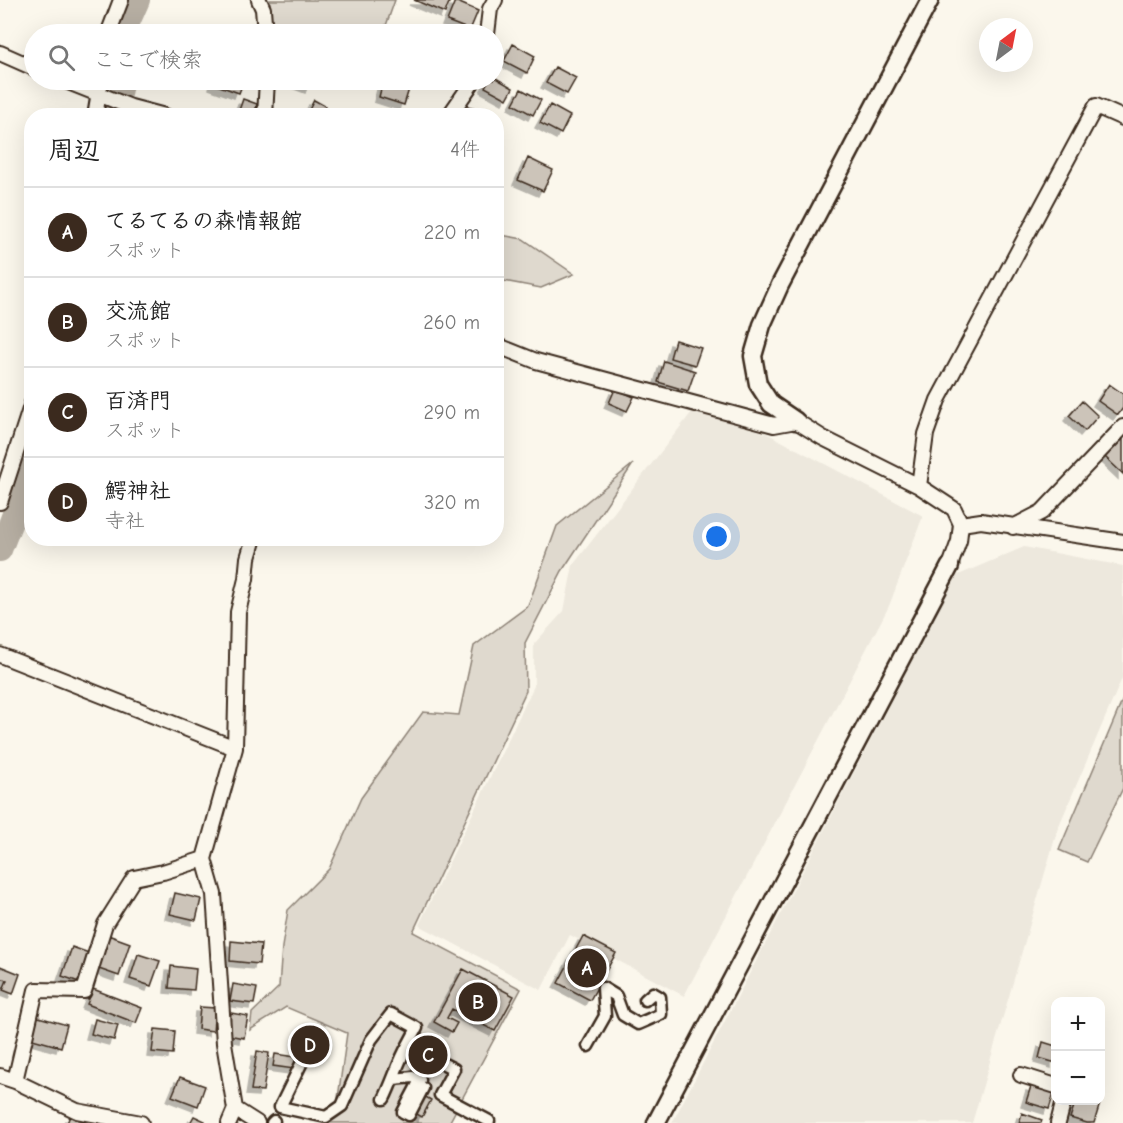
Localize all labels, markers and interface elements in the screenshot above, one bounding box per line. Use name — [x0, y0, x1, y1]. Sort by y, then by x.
north arrow — [979, 18, 1033, 72]
search box — [24, 24, 504, 90]
icon: search — [45, 41, 78, 74]
text: ここで検索 — [93, 47, 203, 73]
text: 周辺 — [48, 136, 100, 166]
text: 4件 — [450, 138, 480, 161]
text: てるてるの森情報館 — [105, 208, 302, 234]
text: A — [62, 221, 73, 244]
text: 220 m — [424, 221, 480, 244]
text: スポット — [105, 239, 185, 262]
text: 交流館 — [105, 298, 171, 324]
text: B — [61, 311, 74, 334]
text: 260 m — [423, 311, 480, 334]
text: スポット — [105, 329, 185, 352]
text: 百済門 — [105, 388, 171, 414]
text: C — [61, 401, 74, 424]
text: 290 m — [424, 401, 480, 424]
text: スポット — [105, 419, 185, 442]
text: 鰐神社 — [105, 478, 171, 504]
text: D — [61, 491, 74, 514]
text: 320 m — [424, 491, 480, 514]
text: 寺社 — [105, 509, 145, 532]
your location — [702, 522, 731, 551]
pin: A — [568, 946, 606, 990]
pin: B — [458, 980, 498, 1024]
map controls — [1051, 997, 1105, 1105]
button: + — [1051, 997, 1105, 1051]
pin: D — [290, 1022, 330, 1068]
pin: C — [408, 1032, 448, 1078]
button: − — [1051, 1051, 1105, 1105]

